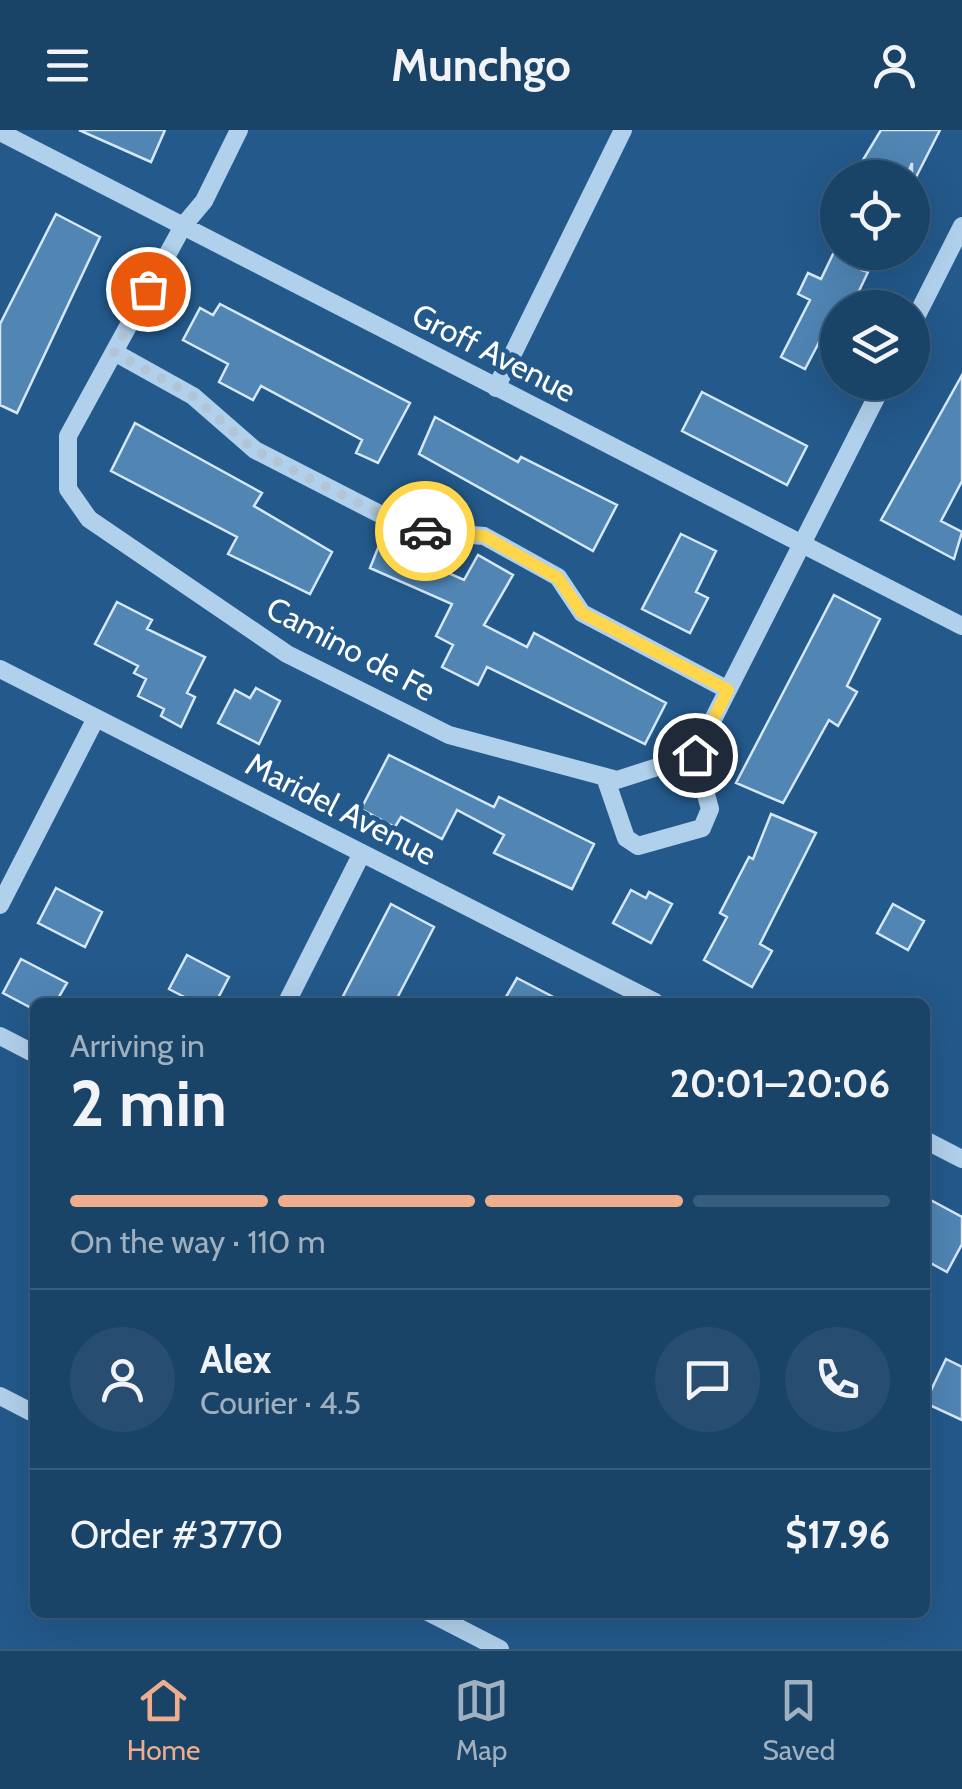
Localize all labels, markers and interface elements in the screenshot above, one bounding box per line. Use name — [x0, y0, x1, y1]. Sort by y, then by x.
icon: menu — [40, 38, 95, 93]
text: Munchgo — [391, 38, 571, 92]
icon: person — [867, 38, 922, 93]
map controls — [820, 160, 930, 400]
button: locate — [820, 160, 930, 270]
pin — [106, 247, 191, 332]
icon: bag — [121, 262, 176, 317]
button: layers — [820, 290, 930, 400]
street label: Groff Avenue — [406, 295, 583, 410]
courier — [375, 481, 475, 581]
icon: car — [398, 504, 453, 559]
street label: Camino de Fe — [260, 588, 442, 709]
pin — [653, 713, 738, 798]
icon: home — [668, 728, 723, 783]
street label: Maridel Avenue — [240, 744, 443, 873]
text: Arriving in — [70, 1026, 205, 1065]
text: 20:01–20:06 — [670, 1060, 890, 1107]
text: 2 min — [70, 1063, 227, 1142]
text: On the way · 110 m — [70, 1222, 326, 1261]
button: person — [70, 1327, 175, 1432]
button: chat — [655, 1327, 760, 1432]
button: phone — [785, 1327, 890, 1432]
text: Alex — [200, 1336, 271, 1383]
text: Courier · 4.5 — [200, 1383, 361, 1422]
text: Order #3770 — [70, 1511, 283, 1558]
text: $17.96 — [785, 1511, 890, 1558]
tab: Home — [127, 1673, 200, 1767]
tab: Map — [454, 1673, 509, 1767]
tab: Saved — [763, 1673, 835, 1767]

